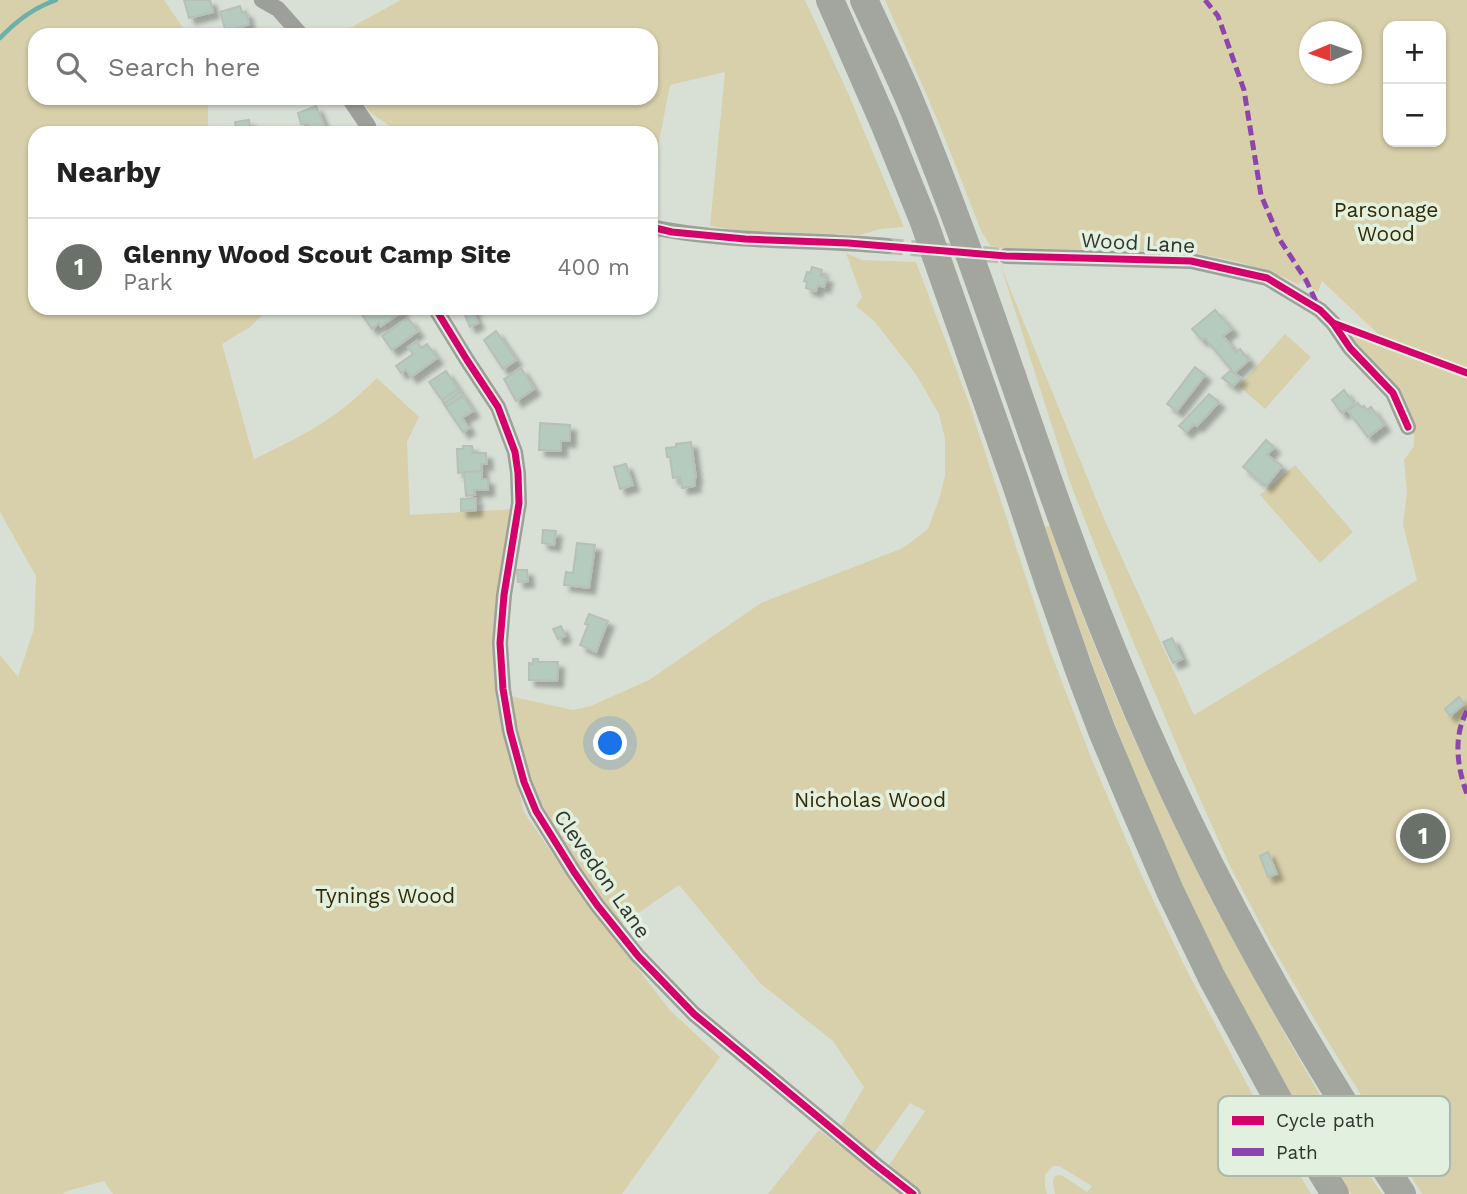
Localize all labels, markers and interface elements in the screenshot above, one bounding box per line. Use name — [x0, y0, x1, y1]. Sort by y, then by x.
north arrow — [1299, 21, 1362, 84]
map controls — [1383, 21, 1446, 147]
button: + — [1383, 21, 1446, 84]
search box — [28, 28, 658, 105]
icon: search — [52, 48, 90, 86]
text: Search here — [108, 52, 260, 82]
button: − — [1383, 84, 1446, 147]
text: Nearby — [56, 154, 161, 189]
park label: Parsonage Wood — [1334, 197, 1438, 246]
street label: Wood Lane — [1080, 227, 1196, 258]
text: Glenny Wood Scout Camp Site — [123, 239, 511, 269]
text: 1 — [74, 254, 84, 281]
text: 400 m — [558, 254, 630, 281]
text: Park — [123, 269, 172, 296]
your location — [593, 726, 627, 760]
park label: Nicholas Wood — [794, 787, 946, 812]
street label: Clevedon Lane — [549, 805, 656, 943]
pin: 1 — [1400, 810, 1446, 862]
park label: Tynings Wood — [315, 883, 455, 908]
legend — [1218, 1096, 1450, 1176]
text: Cycle path — [1276, 1109, 1375, 1132]
text: Path — [1276, 1141, 1318, 1164]

